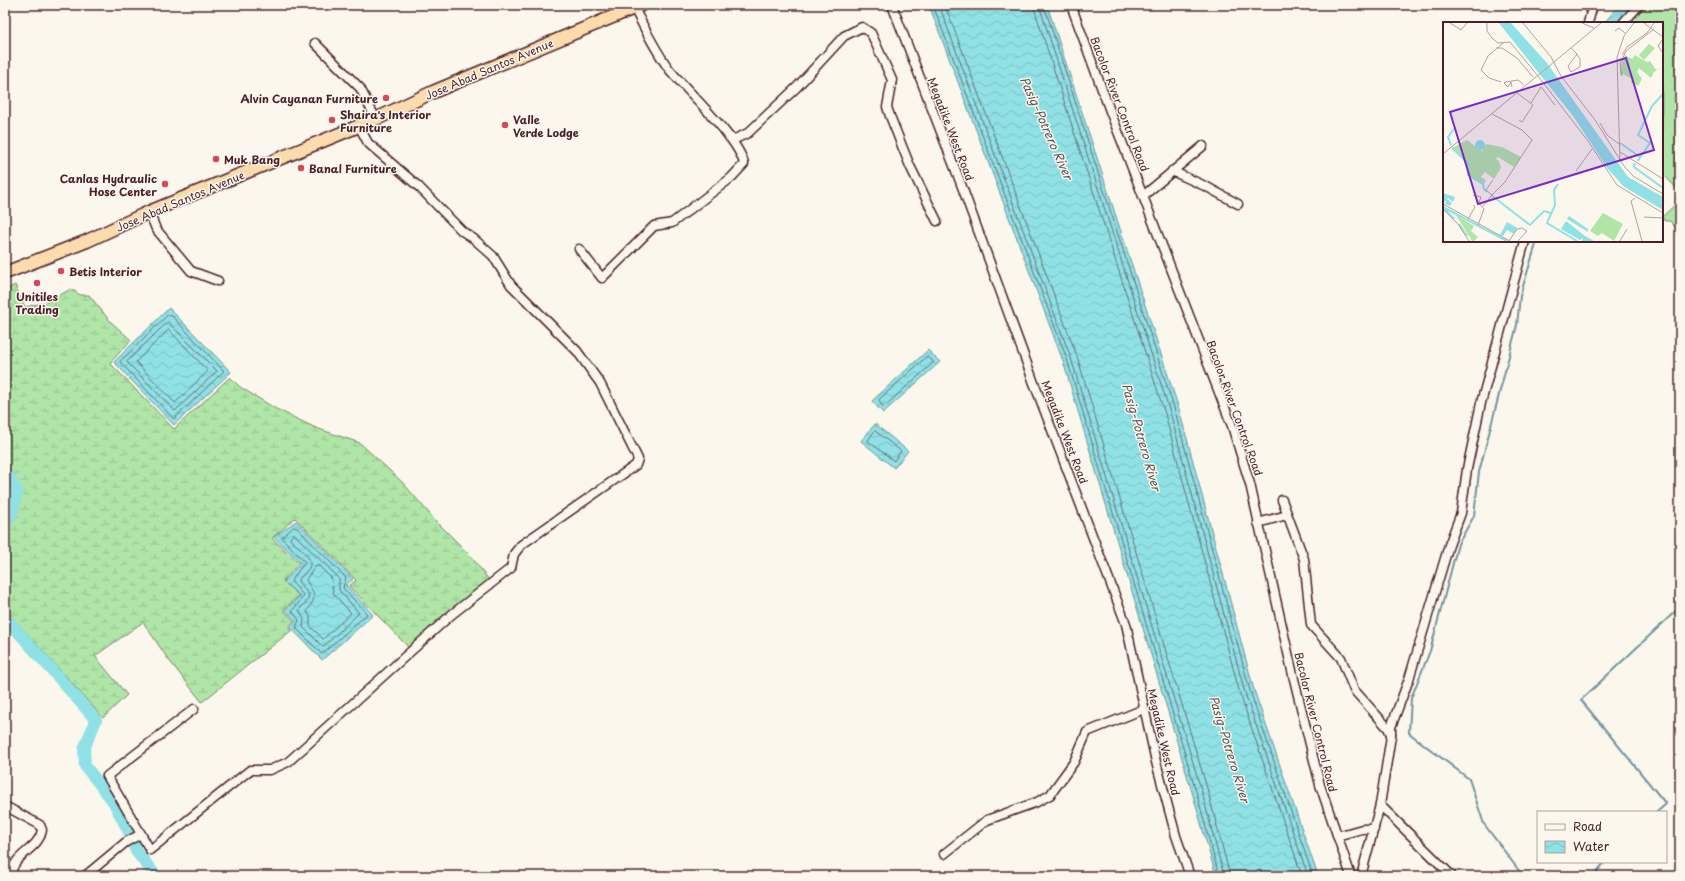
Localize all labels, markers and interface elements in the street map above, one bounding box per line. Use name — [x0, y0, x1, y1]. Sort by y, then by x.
inset map — [1443, 22, 1663, 242]
street label: Jose Abad Santos Avenue — [422, 34, 556, 104]
street label: Bacolor River Control Road — [1086, 34, 1154, 174]
water label: Pasig-Potrero River — [1016, 74, 1078, 184]
street label: Megadike West Road — [923, 75, 979, 183]
place label: Alvin Cayanan Furniture — [240, 90, 378, 107]
marker: Alvin Cayanan Furniture — [381, 93, 391, 103]
place label: Shaira's Interior Furniture — [340, 106, 431, 136]
place label: Valle Verde Lodge — [513, 111, 579, 141]
marker: Shaira's Interior Furniture — [327, 115, 337, 125]
marker: Valle Verde Lodge — [500, 120, 510, 130]
place label: Muk Bang — [224, 151, 280, 168]
marker: Muk Bang — [211, 154, 221, 164]
place label: Banal Furniture — [309, 160, 397, 177]
marker: Banal Furniture — [296, 163, 306, 173]
street label: Jose Abad Santos Avenue — [113, 166, 247, 236]
place label: Canlas Hydraulic Hose Center — [60, 170, 157, 200]
marker: Canlas Hydraulic Hose Center — [160, 179, 170, 189]
place label: Betis Interior — [69, 263, 142, 280]
marker: Betis Interior — [56, 266, 66, 276]
marker: Unitiles Trading — [32, 278, 42, 288]
place label: Unitiles Trading — [15, 288, 59, 318]
street label: Bacolor River Control Road — [1202, 338, 1268, 478]
street label: Megadike West Road — [1037, 378, 1093, 486]
water label: Pasig-Potrero River — [1118, 381, 1166, 494]
street label: Bacolor River Control Road — [1290, 650, 1342, 794]
street label: Megadike West Road — [1143, 687, 1185, 797]
water label: Pasig-Potrero River — [1205, 693, 1255, 806]
legend — [1537, 811, 1667, 863]
text: Road — [1573, 817, 1602, 835]
text: Water — [1573, 837, 1610, 855]

